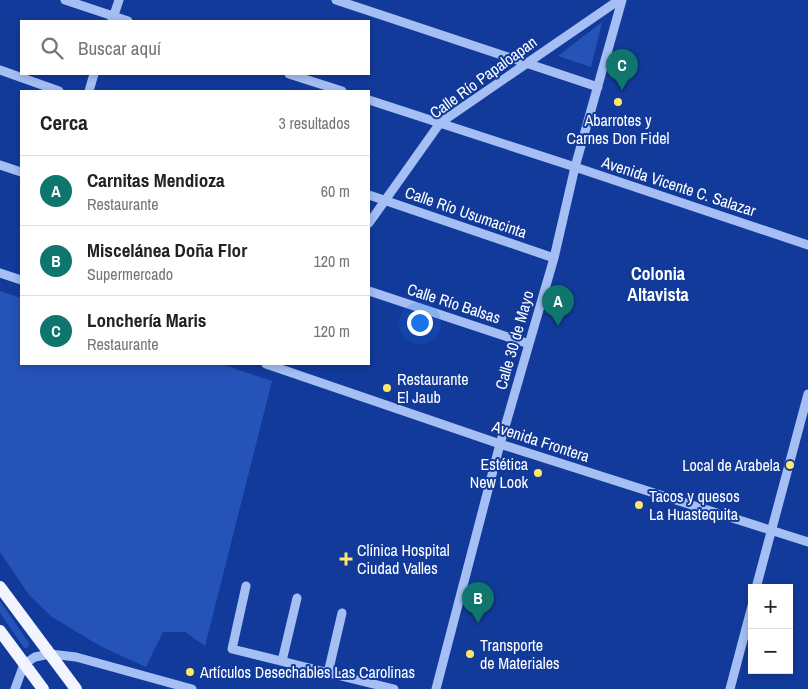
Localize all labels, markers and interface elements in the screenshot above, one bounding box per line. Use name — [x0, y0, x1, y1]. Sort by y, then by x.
search box — [20, 20, 370, 75]
street label: Calle Río Papaloapan — [425, 31, 541, 123]
icon: search — [38, 34, 66, 62]
text: Buscar aquí — [78, 35, 161, 61]
pin: C — [606, 49, 638, 90]
marker: Abarrotes y Carnes Don Fidel — [612, 96, 624, 108]
text: Cerca — [40, 108, 88, 137]
place label: Abarrotes y Carnes Don Fidel — [567, 109, 669, 149]
text: 3 resultados — [279, 112, 350, 134]
street label: Avenida Vicente C. Salazar — [598, 150, 759, 221]
text: Carnitas Mendioza — [87, 167, 225, 193]
text: A — [51, 180, 61, 202]
text: 60 m — [321, 180, 350, 202]
street label: Calle Río Usumacinta — [402, 181, 531, 243]
text: Restaurante — [87, 193, 158, 215]
text: Miscelánea Doña Flor — [87, 237, 247, 263]
text: B — [51, 250, 61, 272]
text: 120 m — [314, 250, 350, 272]
district label: Colonia Altavista — [627, 261, 690, 307]
text: Supermercado — [87, 263, 173, 285]
street label: Calle Río Balsas — [404, 278, 504, 328]
pin: A — [542, 285, 574, 326]
street label: Calle 30 de Mayo — [489, 288, 539, 392]
text: Lonchería Maris — [87, 307, 207, 333]
your location — [407, 310, 433, 336]
text: C — [51, 320, 61, 342]
text: 120 m — [314, 320, 350, 342]
text: Restaurante — [87, 333, 158, 355]
place label: Restaurante El Jaub — [397, 368, 468, 408]
marker: Restaurante El Jaub — [381, 382, 393, 394]
street label: Avenida Frontera — [489, 415, 593, 467]
place label: Estética New Look — [470, 453, 529, 493]
place label: Local de Arabela — [682, 454, 781, 476]
marker: Local de Arabela — [784, 459, 796, 471]
marker: Estética New Look — [532, 467, 544, 479]
place label: Tacos y quesos La Huastequita — [649, 485, 740, 525]
marker: Tacos y quesos La Huastequita — [633, 499, 645, 511]
place label: Clínica Hospital Ciudad Valles — [357, 539, 450, 579]
marker: Clínica Hospital Ciudad Valles — [339, 552, 353, 566]
pin: B — [462, 582, 494, 623]
map controls — [748, 584, 793, 674]
button: + — [748, 584, 793, 629]
button: − — [748, 629, 793, 674]
place label: Transporte de Materiales — [480, 634, 560, 674]
marker: Transporte de Materiales — [464, 648, 476, 660]
place label: Artículos Desechables Las Carolinas — [199, 661, 415, 683]
marker: Artículos Desechables Las Carolinas — [184, 666, 196, 678]

